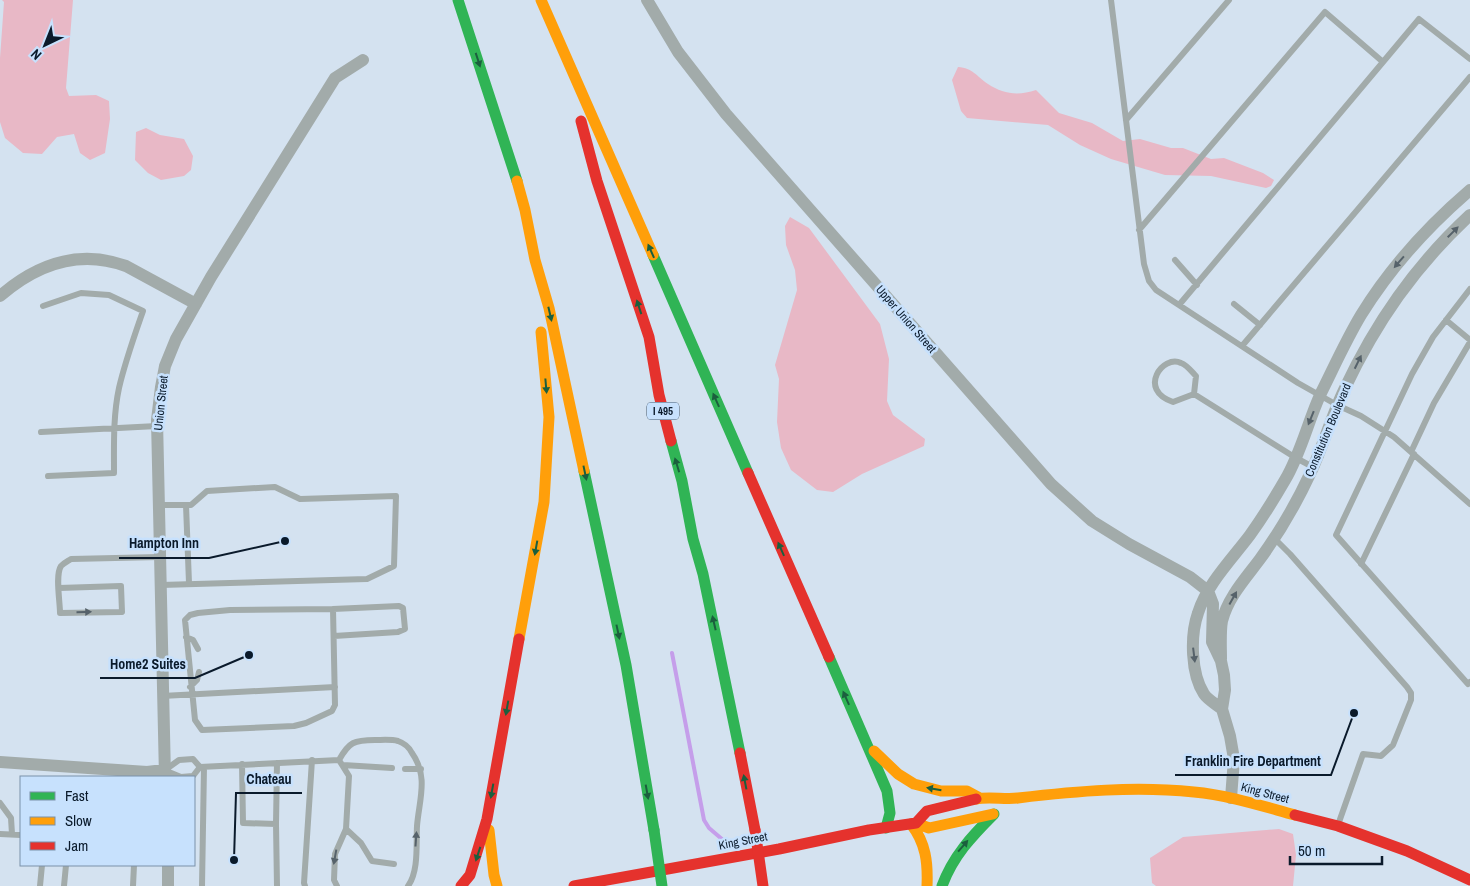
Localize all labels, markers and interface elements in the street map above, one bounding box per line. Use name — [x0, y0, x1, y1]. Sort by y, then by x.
north arrow — [20, 20, 70, 70]
text: N — [27, 45, 45, 64]
one-way arrow — [474, 53, 482, 68]
one-way arrow — [1447, 226, 1459, 238]
one-way arrow — [647, 244, 655, 258]
one-way arrow — [1394, 255, 1405, 268]
street label: Upper Union Street — [872, 282, 940, 356]
one-way arrow — [635, 299, 643, 314]
one-way arrow — [546, 307, 554, 322]
one-way arrow — [1354, 355, 1362, 369]
street label: Union Street — [150, 374, 172, 431]
one-way arrow — [542, 379, 550, 395]
street label: Constitution Boulevard — [1301, 381, 1355, 479]
one-way arrow — [712, 393, 720, 407]
road number: I 495 — [647, 402, 679, 420]
one-way arrow — [1307, 411, 1315, 426]
one-way arrow — [672, 457, 680, 472]
one-way arrow — [581, 465, 589, 481]
callout: Hampton Inn — [119, 529, 209, 558]
text: Hampton Inn — [129, 534, 199, 552]
one-way arrow — [532, 540, 540, 556]
one-way arrow — [777, 542, 785, 556]
one-way arrow — [1229, 590, 1237, 605]
one-way arrow — [76, 608, 92, 616]
one-way arrow — [710, 615, 718, 630]
one-way arrow — [615, 624, 623, 640]
one-way arrow — [1190, 647, 1198, 663]
callout: Home2 Suites — [100, 649, 195, 678]
text: Home2 Suites — [110, 655, 186, 673]
one-way arrow — [842, 691, 850, 705]
one-way arrow — [503, 700, 511, 716]
callout: Franklin Fire Department — [1175, 746, 1331, 775]
text: Franklin Fire Department — [1185, 752, 1321, 770]
callout: Chateau — [236, 764, 302, 793]
text: Chateau — [246, 770, 292, 788]
one-way arrow — [741, 774, 749, 790]
legend — [20, 776, 195, 866]
street label: King Street — [1239, 779, 1291, 807]
one-way arrow — [488, 784, 496, 800]
one-way arrow — [644, 784, 652, 800]
text: Fast — [65, 785, 89, 806]
one-way arrow — [925, 785, 941, 793]
text: Slow — [65, 810, 92, 831]
street label: King Street — [717, 828, 769, 854]
one-way arrow — [413, 830, 421, 846]
scale bar — [1290, 834, 1382, 866]
text: Jam — [65, 835, 88, 856]
text: 50 m — [1298, 840, 1325, 861]
one-way arrow — [957, 841, 969, 853]
one-way arrow — [473, 847, 481, 862]
one-way arrow — [331, 849, 339, 865]

